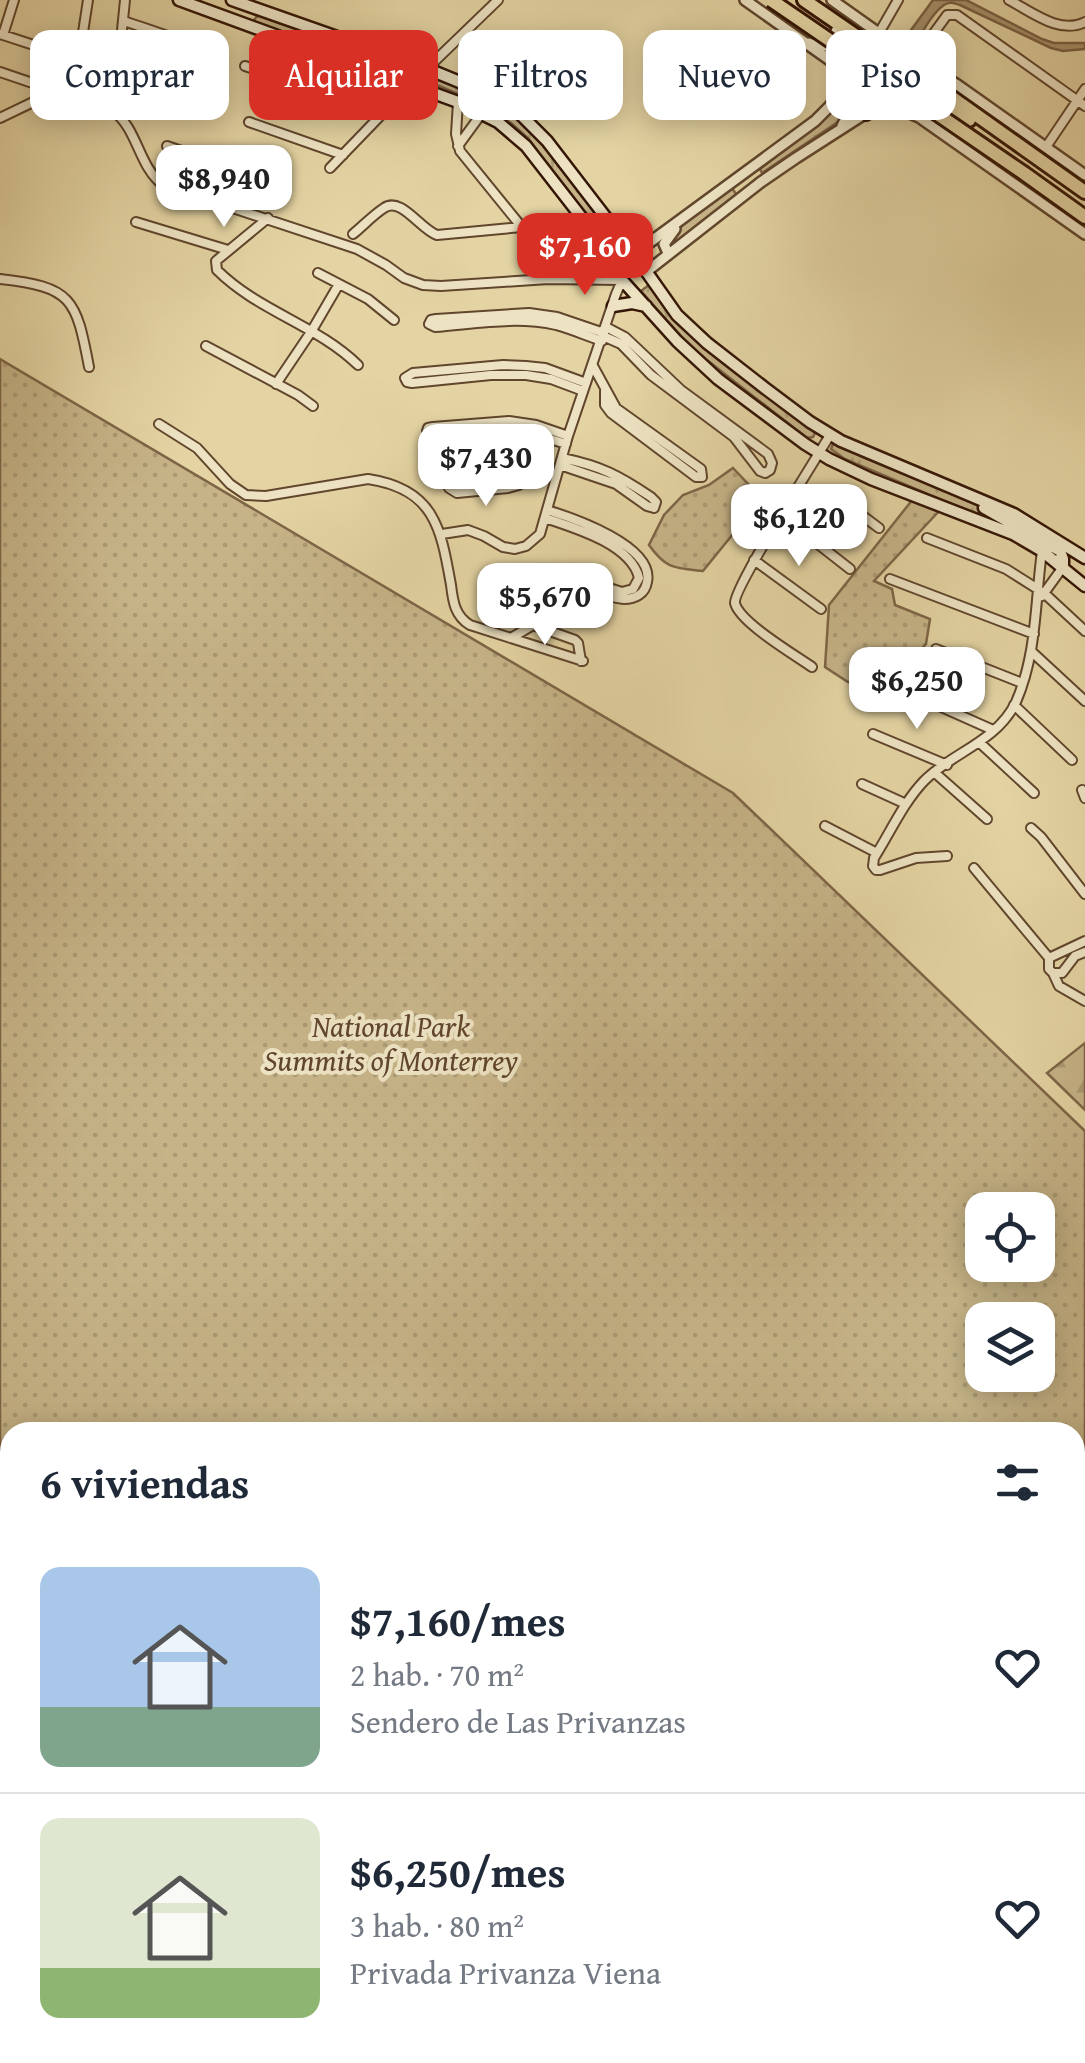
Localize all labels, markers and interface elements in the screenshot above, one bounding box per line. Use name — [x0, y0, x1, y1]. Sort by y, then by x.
chip: Comprar — [30, 30, 229, 120]
chip: Alquilar — [249, 30, 438, 120]
chip: Filtros — [458, 30, 623, 120]
chip: Nuevo — [643, 30, 806, 120]
chip: Piso — [826, 30, 956, 120]
pin: $8,940 — [143, 145, 305, 230]
text: $8,940 — [178, 154, 270, 201]
pin: $7,160 — [504, 213, 666, 298]
text: $7,160 — [539, 222, 631, 269]
pin: $7,430 — [405, 424, 567, 509]
text: $7,430 — [440, 433, 532, 480]
pin: $6,120 — [718, 484, 880, 569]
text: $6,120 — [753, 493, 845, 540]
pin: $5,670 — [464, 563, 626, 648]
text: $5,670 — [499, 572, 591, 619]
pin: $6,250 — [836, 647, 998, 732]
text: $6,250 — [871, 656, 963, 703]
park label: National Park Summits of Monterrey — [264, 1004, 518, 1082]
map controls — [965, 1192, 1055, 1392]
button: locate — [965, 1192, 1055, 1282]
button: layers — [965, 1302, 1055, 1392]
text: 6 viviendas — [40, 1452, 249, 1513]
icon: filters — [990, 1455, 1045, 1510]
text: $7,160/mes — [350, 1590, 565, 1651]
icon: home — [120, 1607, 240, 1727]
icon: heart — [990, 1640, 1045, 1695]
text: 2 hab. · 70 m² — [350, 1651, 524, 1698]
text: Sendero de Las Privanzas — [350, 1698, 686, 1745]
text: $6,250/mes — [350, 1841, 565, 1902]
icon: home — [120, 1858, 240, 1978]
icon: heart — [990, 1891, 1045, 1946]
text: 3 hab. · 80 m² — [350, 1902, 524, 1949]
text: Privada Privanza Viena — [350, 1949, 661, 1996]

